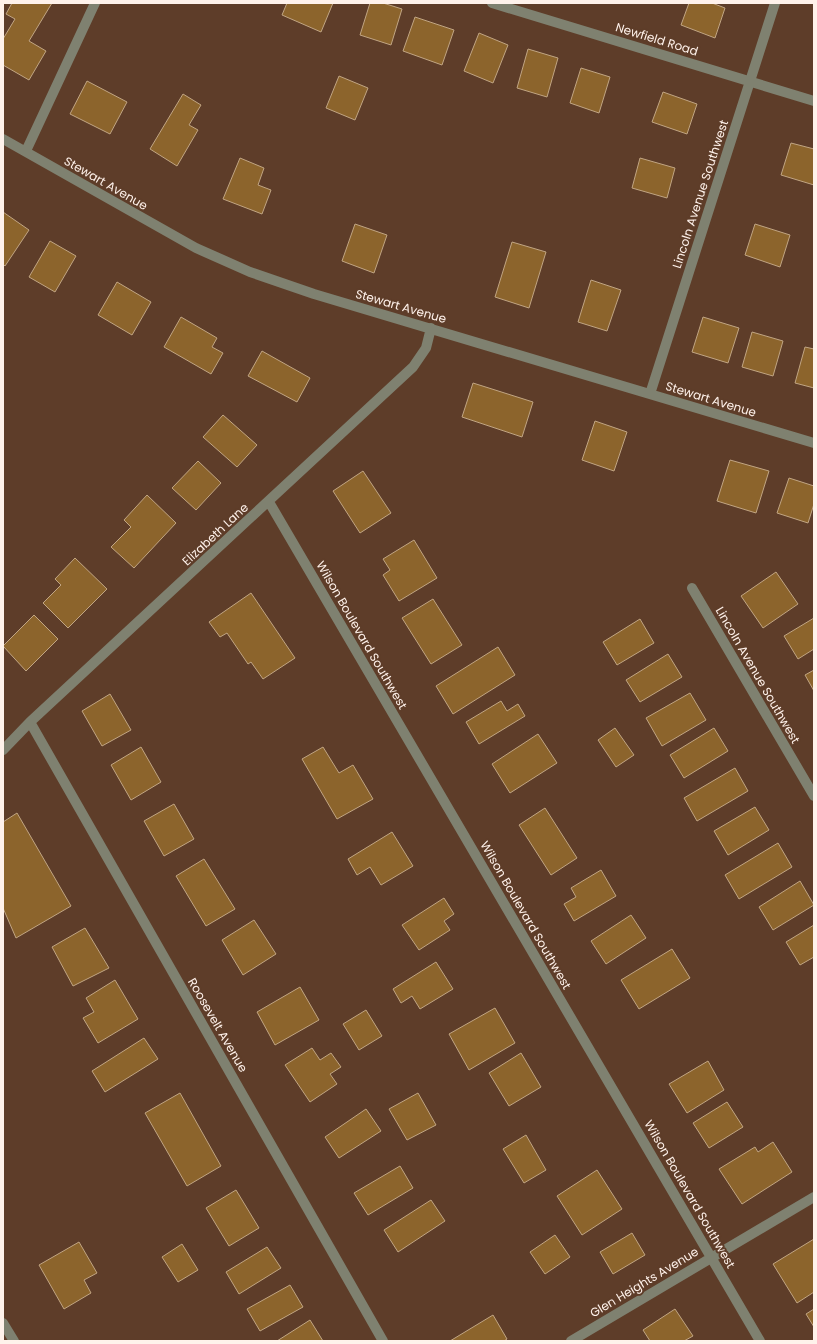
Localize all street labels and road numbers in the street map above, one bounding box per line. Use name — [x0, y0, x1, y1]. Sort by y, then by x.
street label: Newfield Road — [614, 18, 700, 60]
street label: Lincoln Avenue Southwest — [668, 118, 732, 270]
street label: Stewart Avenue — [61, 152, 151, 214]
street label: Stewart Avenue — [354, 285, 448, 327]
street label: Stewart Avenue — [664, 377, 758, 421]
street label: Elizabeth Lane — [178, 499, 252, 569]
street label: Wilson Boulevard Southwest — [312, 558, 412, 712]
street label: Lincoln Avenue Southwest — [712, 604, 804, 746]
street label: Wilson Boulevard Southwest — [476, 838, 576, 992]
street label: Roosevelt Avenue — [184, 975, 252, 1075]
street label: Wilson Boulevard Southwest — [640, 1117, 740, 1271]
street label: Glen Heights Avenue — [586, 1243, 702, 1321]

